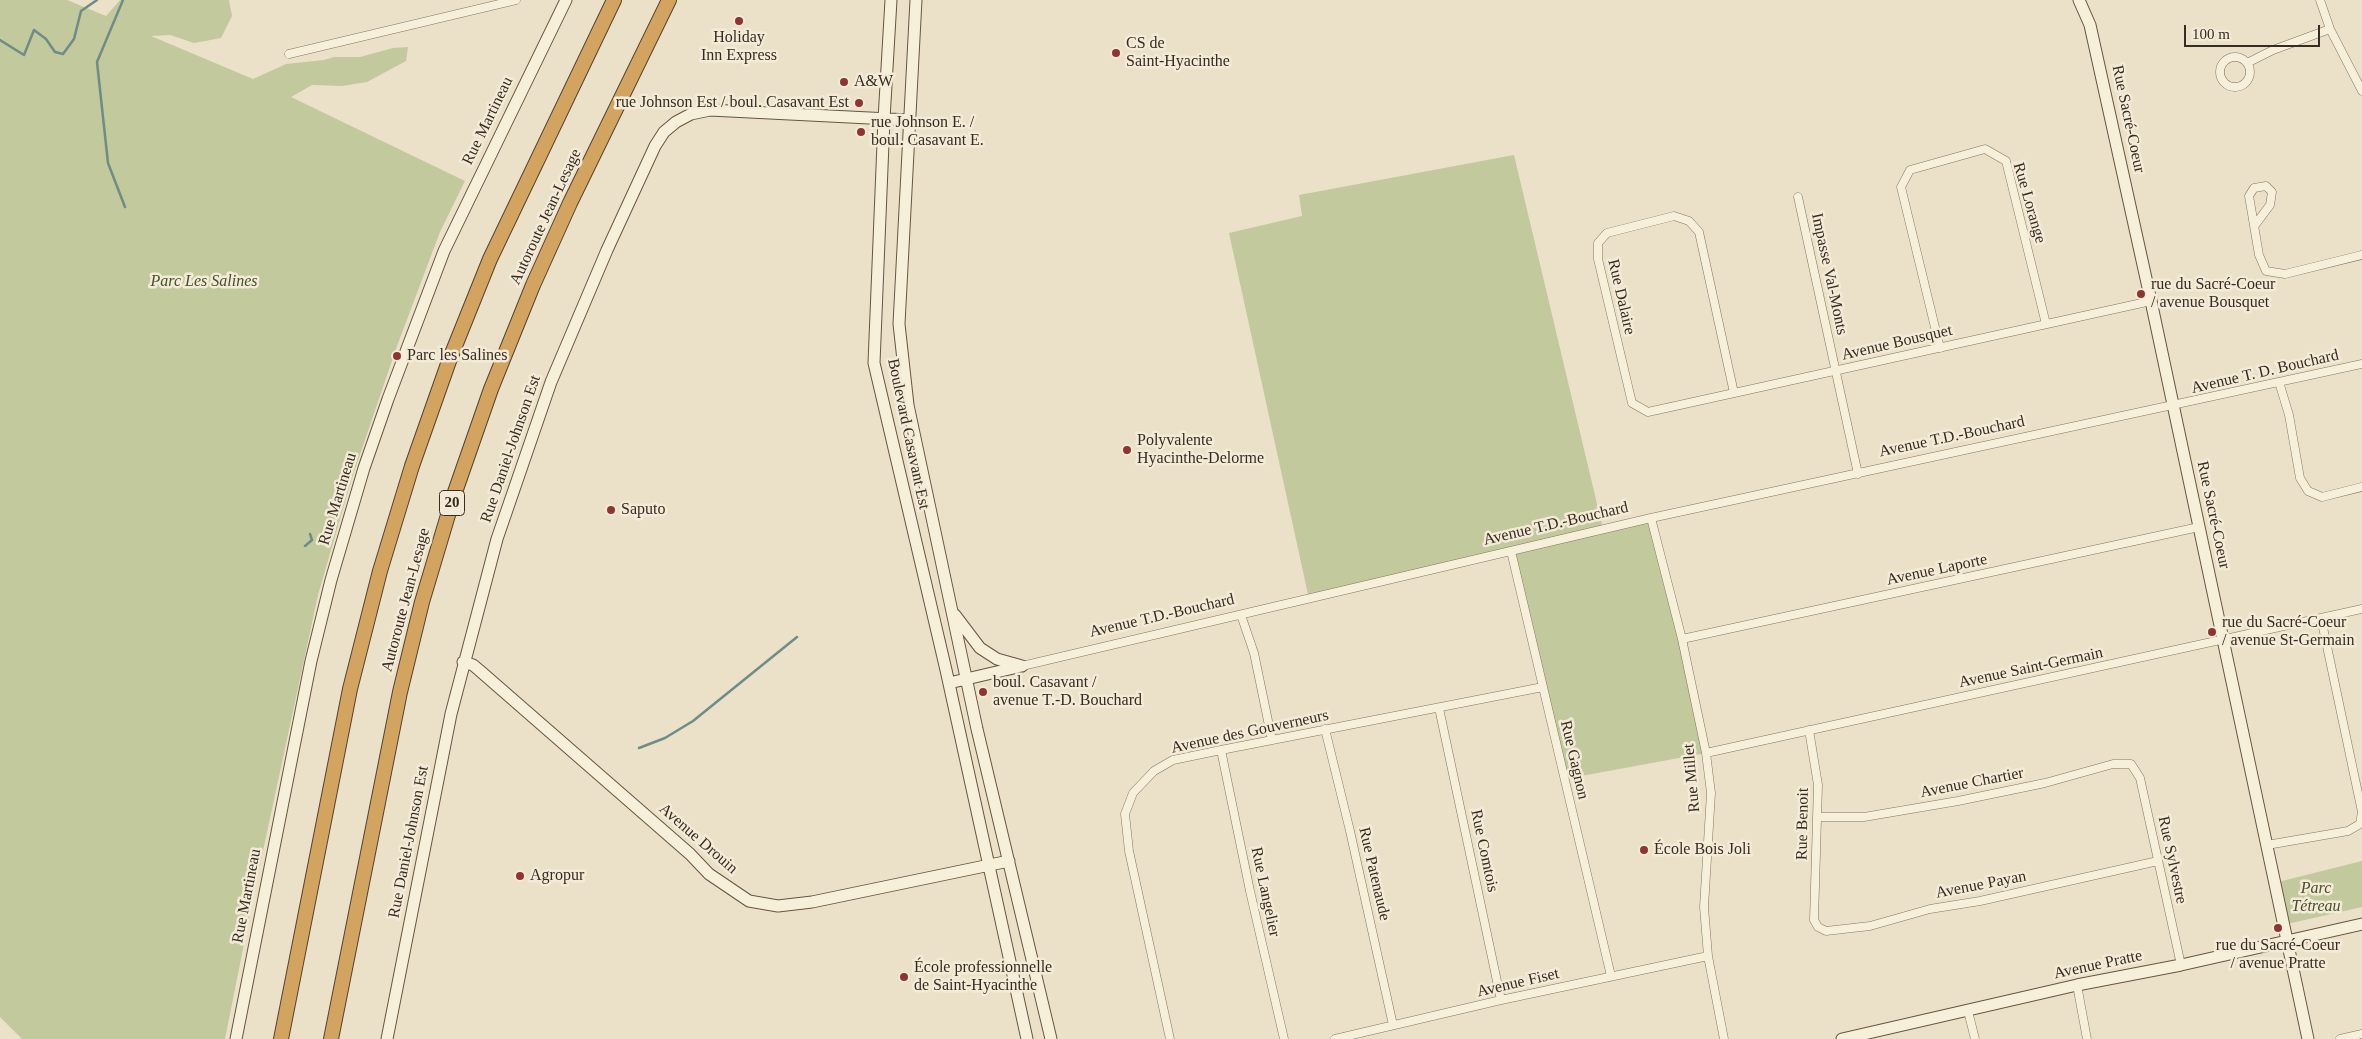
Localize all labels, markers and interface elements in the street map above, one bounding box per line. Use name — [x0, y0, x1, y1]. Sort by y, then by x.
marker: Holiday Inn Express — [733, 15, 745, 27]
scale bar — [2187, 15, 2323, 47]
text: 100 m — [2192, 26, 2230, 42]
place label: Holiday Inn Express — [701, 28, 777, 66]
place label: CS de Saint-Hyacinthe — [1126, 34, 1230, 72]
marker: CS de Saint-Hyacinthe — [1110, 47, 1122, 59]
street label: Rue Sacré-Coeur — [2107, 63, 2149, 175]
place label: A&W — [854, 72, 893, 92]
street label: Rue Martineau — [458, 74, 518, 168]
marker: A&W — [838, 76, 850, 88]
place label: rue Johnson Est / boul. Casavant Est — [616, 93, 849, 113]
marker: rue Johnson Est / boul. Casavant Est — [853, 97, 865, 109]
place label: rue Johnson E. / boul. Casavant E. — [871, 113, 984, 151]
marker: rue Johnson E. / boul. Casavant E. — [855, 126, 867, 138]
street label: Autoroute Jean-Lesage — [506, 146, 586, 288]
street label: Rue Lorange — [2008, 160, 2050, 246]
street label: Impasse Val-Monts — [1807, 211, 1851, 337]
street label: Rue Dalaire — [1603, 257, 1639, 337]
park label: Parc Les Salines — [151, 272, 257, 292]
place label: rue du Sacré-Coeur / avenue Bousquet — [2151, 275, 2275, 313]
marker: rue du Sacré-Coeur / avenue Bousquet — [2135, 288, 2147, 300]
street label: Avenue Bousquet — [1840, 321, 1954, 365]
place label: Parc les Salines — [407, 346, 507, 366]
street label: Avenue T. D. Bouchard — [2189, 346, 2341, 398]
marker: Parc les Salines — [391, 350, 403, 362]
street label: Boulevard Casavant Est — [883, 357, 933, 511]
street label: Rue Daniel-Johnson Est — [477, 373, 545, 525]
street label: Avenue T.D.-Bouchard — [1878, 412, 2026, 462]
place label: Polyvalente Hyacinthe-Delorme — [1137, 431, 1264, 469]
marker: Polyvalente Hyacinthe-Delorme — [1121, 444, 1133, 456]
street label: Rue Martineau — [315, 451, 361, 547]
street label: Rue Sacré-Coeur — [2192, 459, 2234, 571]
road number: 20 — [440, 490, 464, 516]
street label: Avenue T.D.-Bouchard — [1482, 498, 1630, 550]
place label: Saputo — [621, 500, 665, 520]
marker: Saputo — [605, 504, 617, 516]
street label: Autoroute Jean-Lesage — [378, 526, 434, 674]
street label: Avenue Laporte — [1885, 550, 1989, 590]
street label: Avenue T.D.-Bouchard — [1088, 590, 1236, 642]
place label: rue du Sacré-Coeur / avenue St-Germain — [2222, 613, 2354, 651]
marker: rue du Sacré-Coeur / avenue St-Germain — [2206, 626, 2218, 638]
street label: Avenue Saint-Germain — [1957, 643, 2105, 693]
place label: boul. Casavant / avenue T.-D. Bouchard — [993, 673, 1142, 711]
marker: boul. Casavant / avenue T.-D. Bouchard — [977, 686, 989, 698]
street label: Avenue des Gouverneurs — [1169, 706, 1331, 758]
street label: Rue Gagnon — [1556, 719, 1592, 801]
street label: Rue Millet — [1679, 743, 1705, 813]
street label: Rue Daniel-Johnson Est — [385, 764, 433, 920]
street label: Avenue Chartier — [1919, 764, 2025, 802]
street label: Rue Benoit — [1793, 788, 1813, 860]
street label: Avenue Drouin — [655, 800, 741, 878]
street label: Rue Comtois — [1466, 808, 1502, 894]
street label: Rue Sylvestre — [2153, 814, 2191, 906]
street label: Rue Patenaude — [1354, 825, 1394, 923]
place label: École Bois Joli — [1654, 840, 1751, 860]
marker: École Bois Joli — [1638, 844, 1650, 856]
street label: Rue Langelier — [1246, 845, 1284, 939]
street label: Rue Martineau — [228, 847, 266, 945]
place label: Agropur — [530, 866, 584, 886]
street label: Avenue Payan — [1934, 867, 2028, 903]
marker: Agropur — [514, 870, 526, 882]
park label: Parc Tétreau — [2291, 879, 2341, 917]
marker: rue du Sacré-Coeur / avenue Pratte — [2272, 922, 2284, 934]
place label: rue du Sacré-Coeur / avenue Pratte — [2216, 936, 2340, 974]
street label: Avenue Pratte — [2052, 946, 2144, 984]
place label: École professionnelle de Saint-Hyacinthe — [914, 958, 1052, 996]
street label: Avenue Fiset — [1475, 964, 1561, 1002]
marker: École professionnelle de Saint-Hyacinthe — [898, 971, 910, 983]

